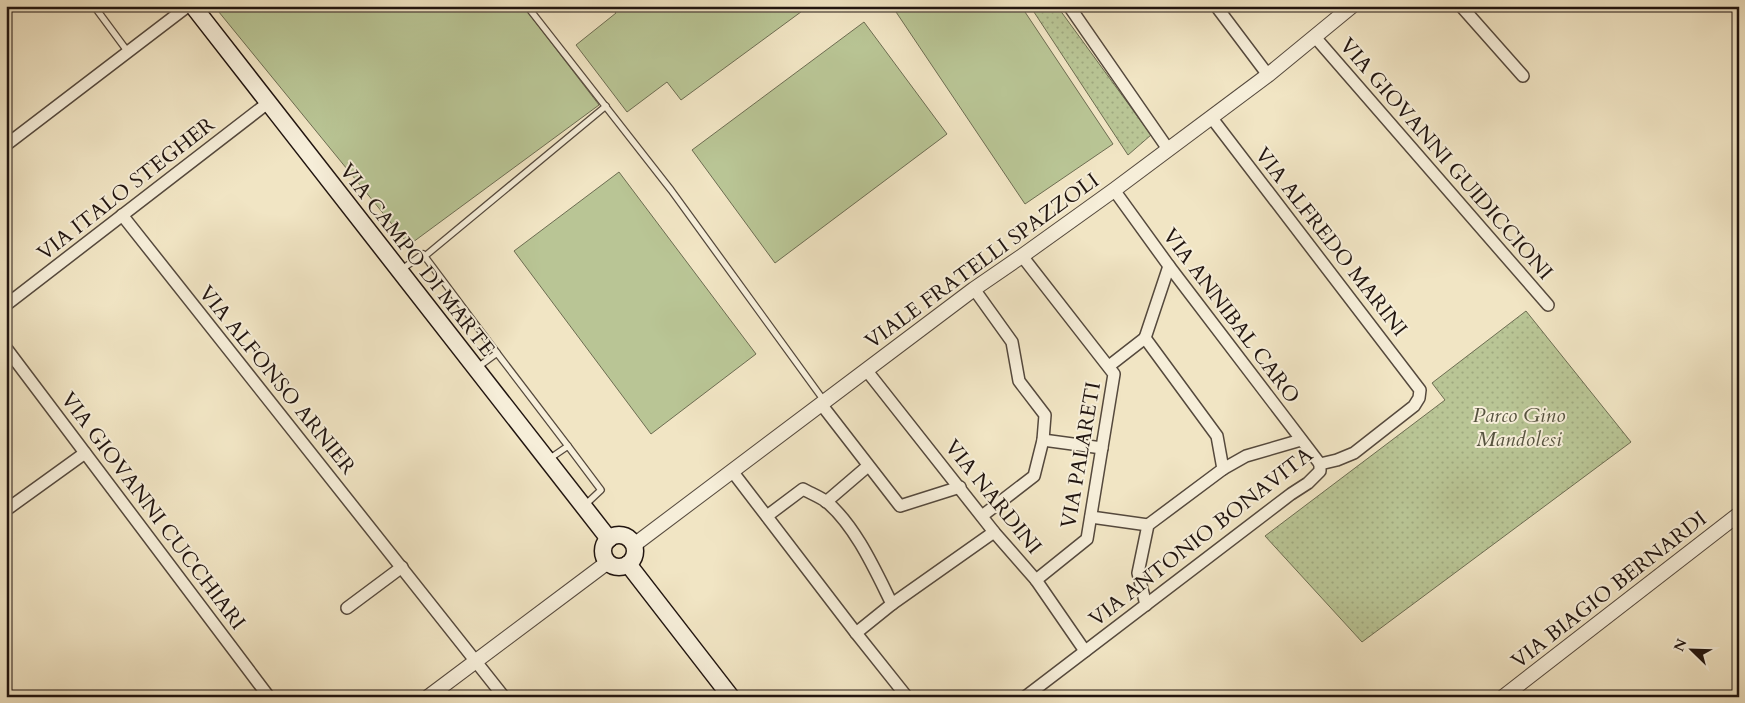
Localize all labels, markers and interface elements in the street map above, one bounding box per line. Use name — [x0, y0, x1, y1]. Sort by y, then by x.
street label: VIA GIOVANNI GUIDICCIONI — [1333, 32, 1559, 286]
street label: VIA ITALO STEGHER — [31, 110, 221, 267]
street label: VIA ALFREDO MARINI — [1248, 141, 1414, 343]
street label: VIA CAMPO DI MARTE — [332, 157, 502, 363]
street label: VIALE FRATELLI SPAZZOLI — [859, 166, 1105, 356]
street label: VIA ANNIBAL CARO — [1156, 222, 1306, 410]
street label: VIA ALFONSO ARNIER — [192, 279, 363, 481]
street label: VIA PALARETI — [1054, 379, 1108, 531]
street label: VIA GIOVANNI CUCCHIARI — [54, 386, 252, 636]
park label: Parco Gino Mandolesi — [1472, 401, 1566, 454]
street label: VIA NARDINI — [938, 434, 1048, 560]
street label: VIA ANTONIO BONAVITA — [1083, 440, 1319, 634]
street label: VIA BIAGIO BERNARDI — [1506, 506, 1712, 674]
north arrow — [1668, 626, 1718, 676]

